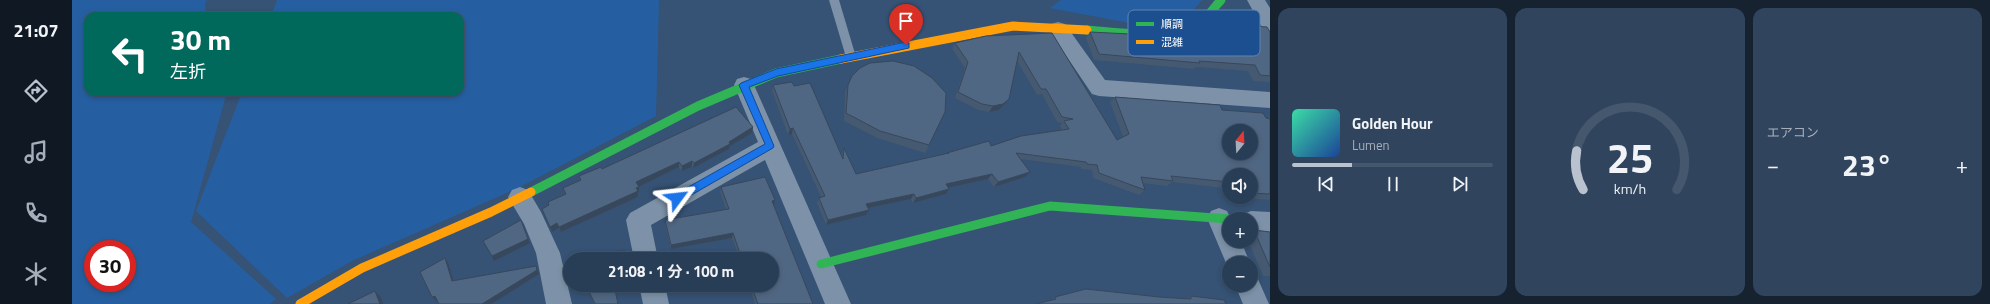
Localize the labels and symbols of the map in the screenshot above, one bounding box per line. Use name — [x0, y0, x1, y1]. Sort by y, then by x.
pin — [889, 4, 923, 45]
legend — [1128, 10, 1260, 56]
text: 順調 — [1161, 16, 1183, 32]
text: 混雑 — [1161, 34, 1183, 50]
north arrow — [1222, 124, 1258, 160]
position arrow — [656, 177, 698, 219]
speed limit sign: 30 — [84, 240, 136, 292]

